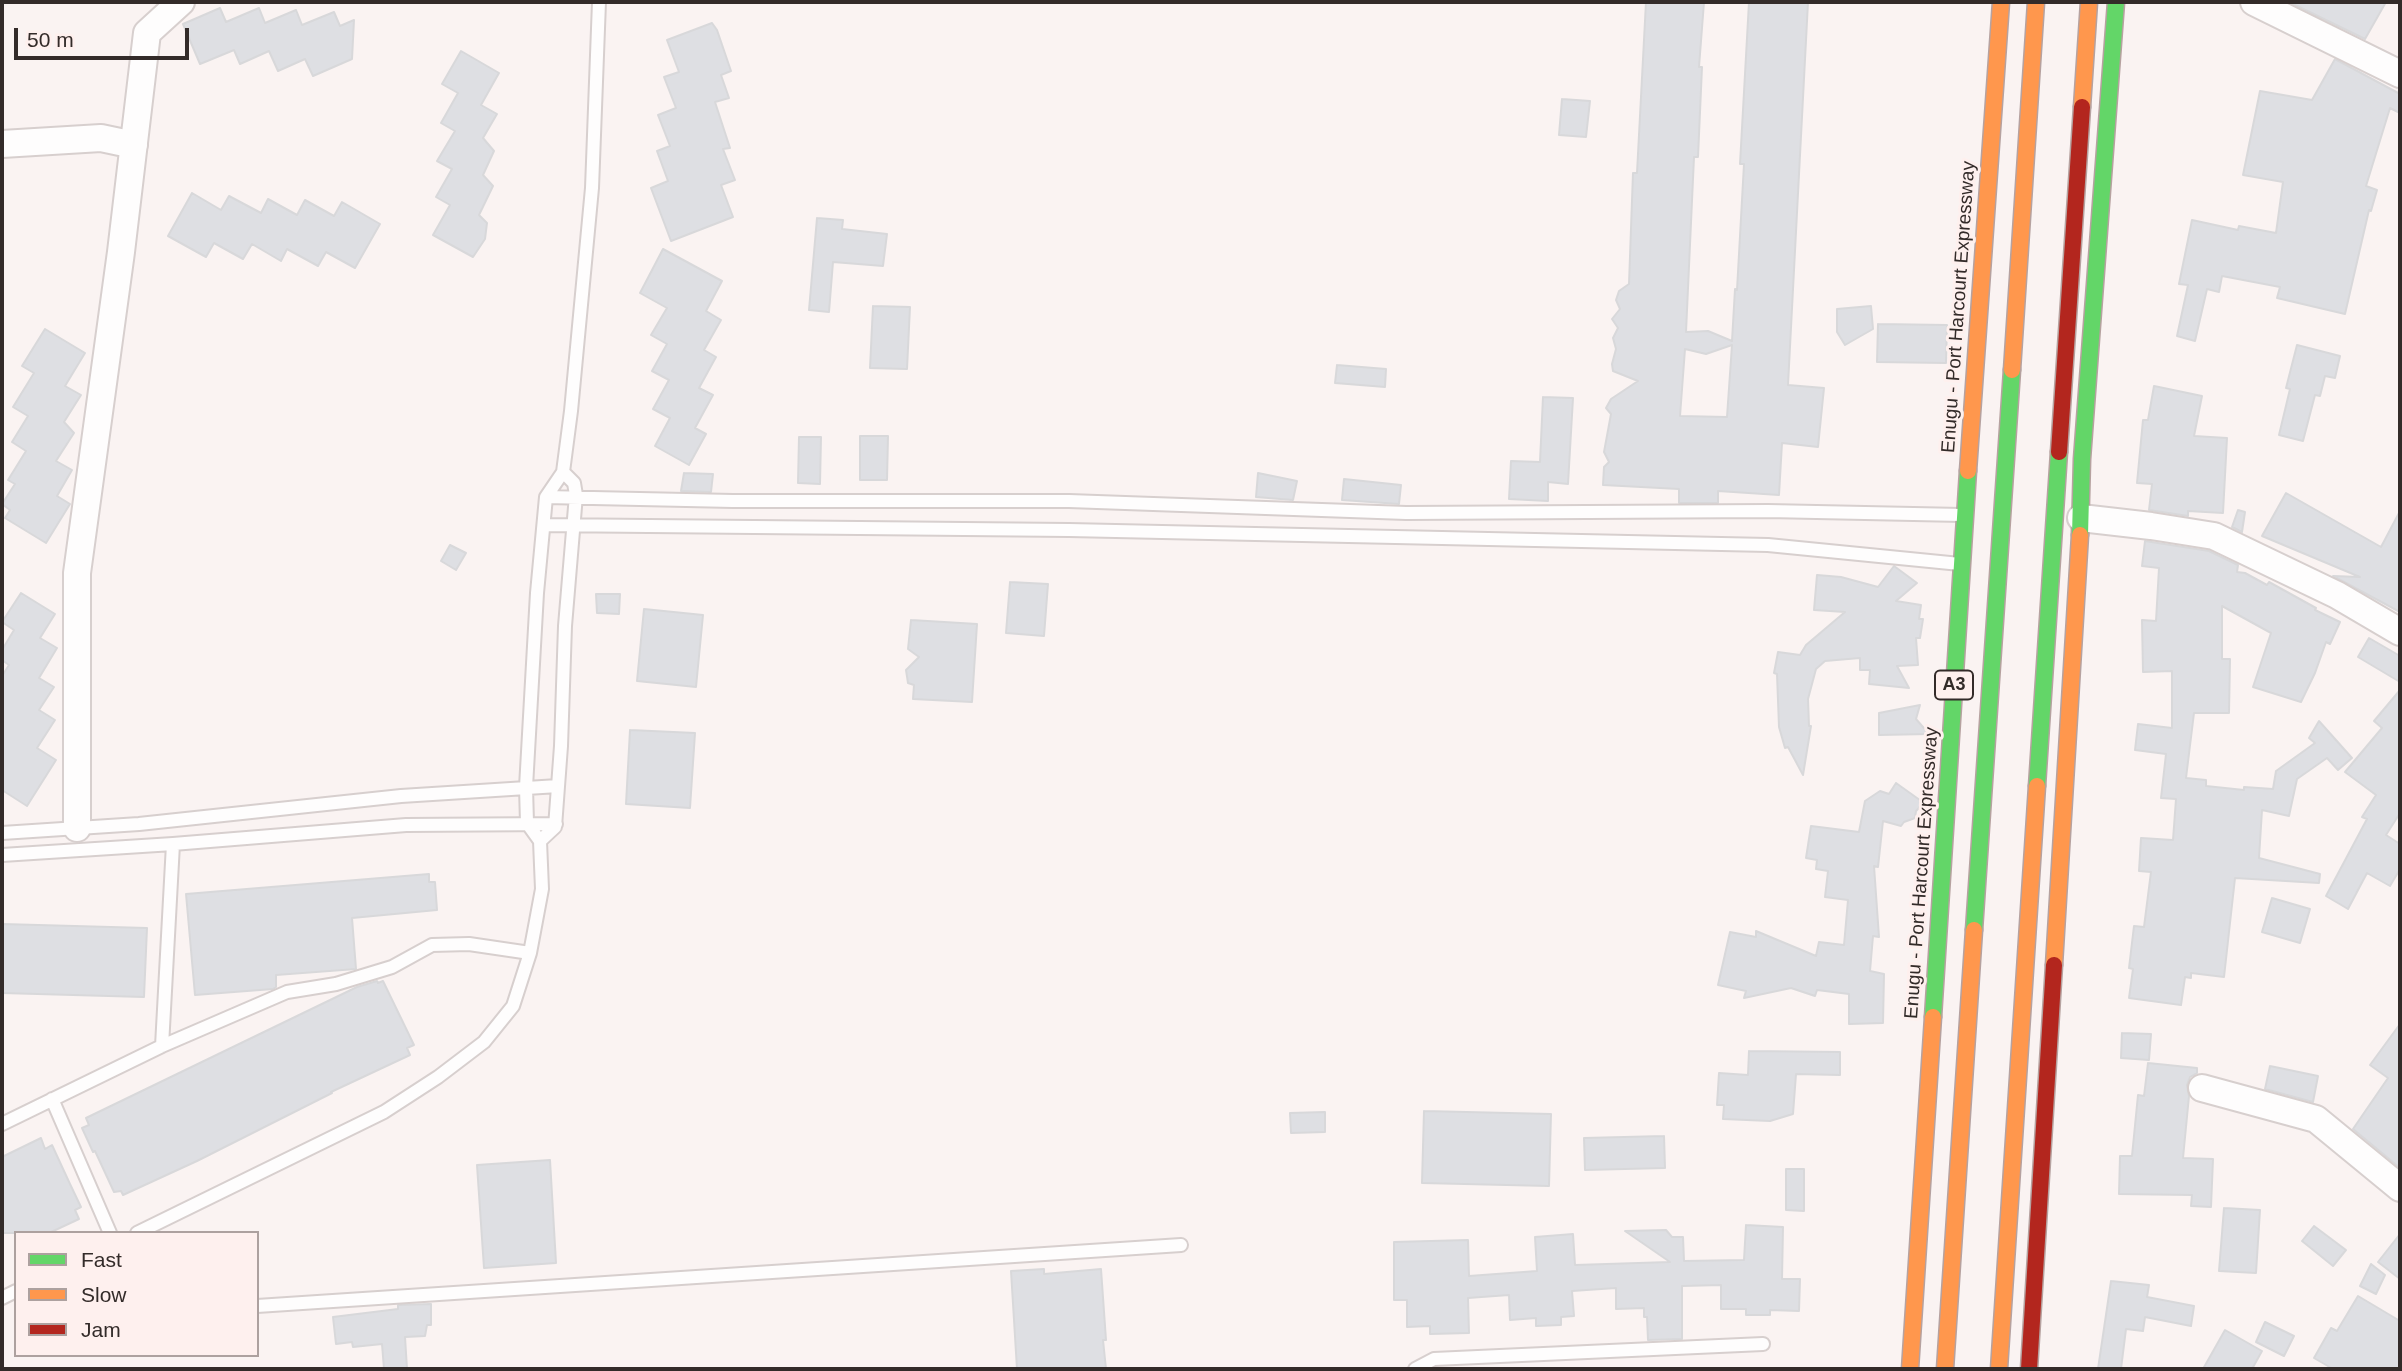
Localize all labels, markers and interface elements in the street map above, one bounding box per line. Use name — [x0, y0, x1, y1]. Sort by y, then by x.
scale bar — [18, 14, 192, 58]
text: 50 m — [27, 28, 74, 51]
street label: Enugu - Port Harcourt Expressway — [1937, 160, 1981, 454]
road number: A3 — [1935, 670, 1973, 700]
street label: Enugu - Port Harcourt Expressway — [1900, 726, 1944, 1020]
legend — [14, 1231, 259, 1357]
text: Fast — [81, 1248, 122, 1271]
text: Slow — [81, 1283, 127, 1306]
text: Jam — [81, 1318, 121, 1341]

